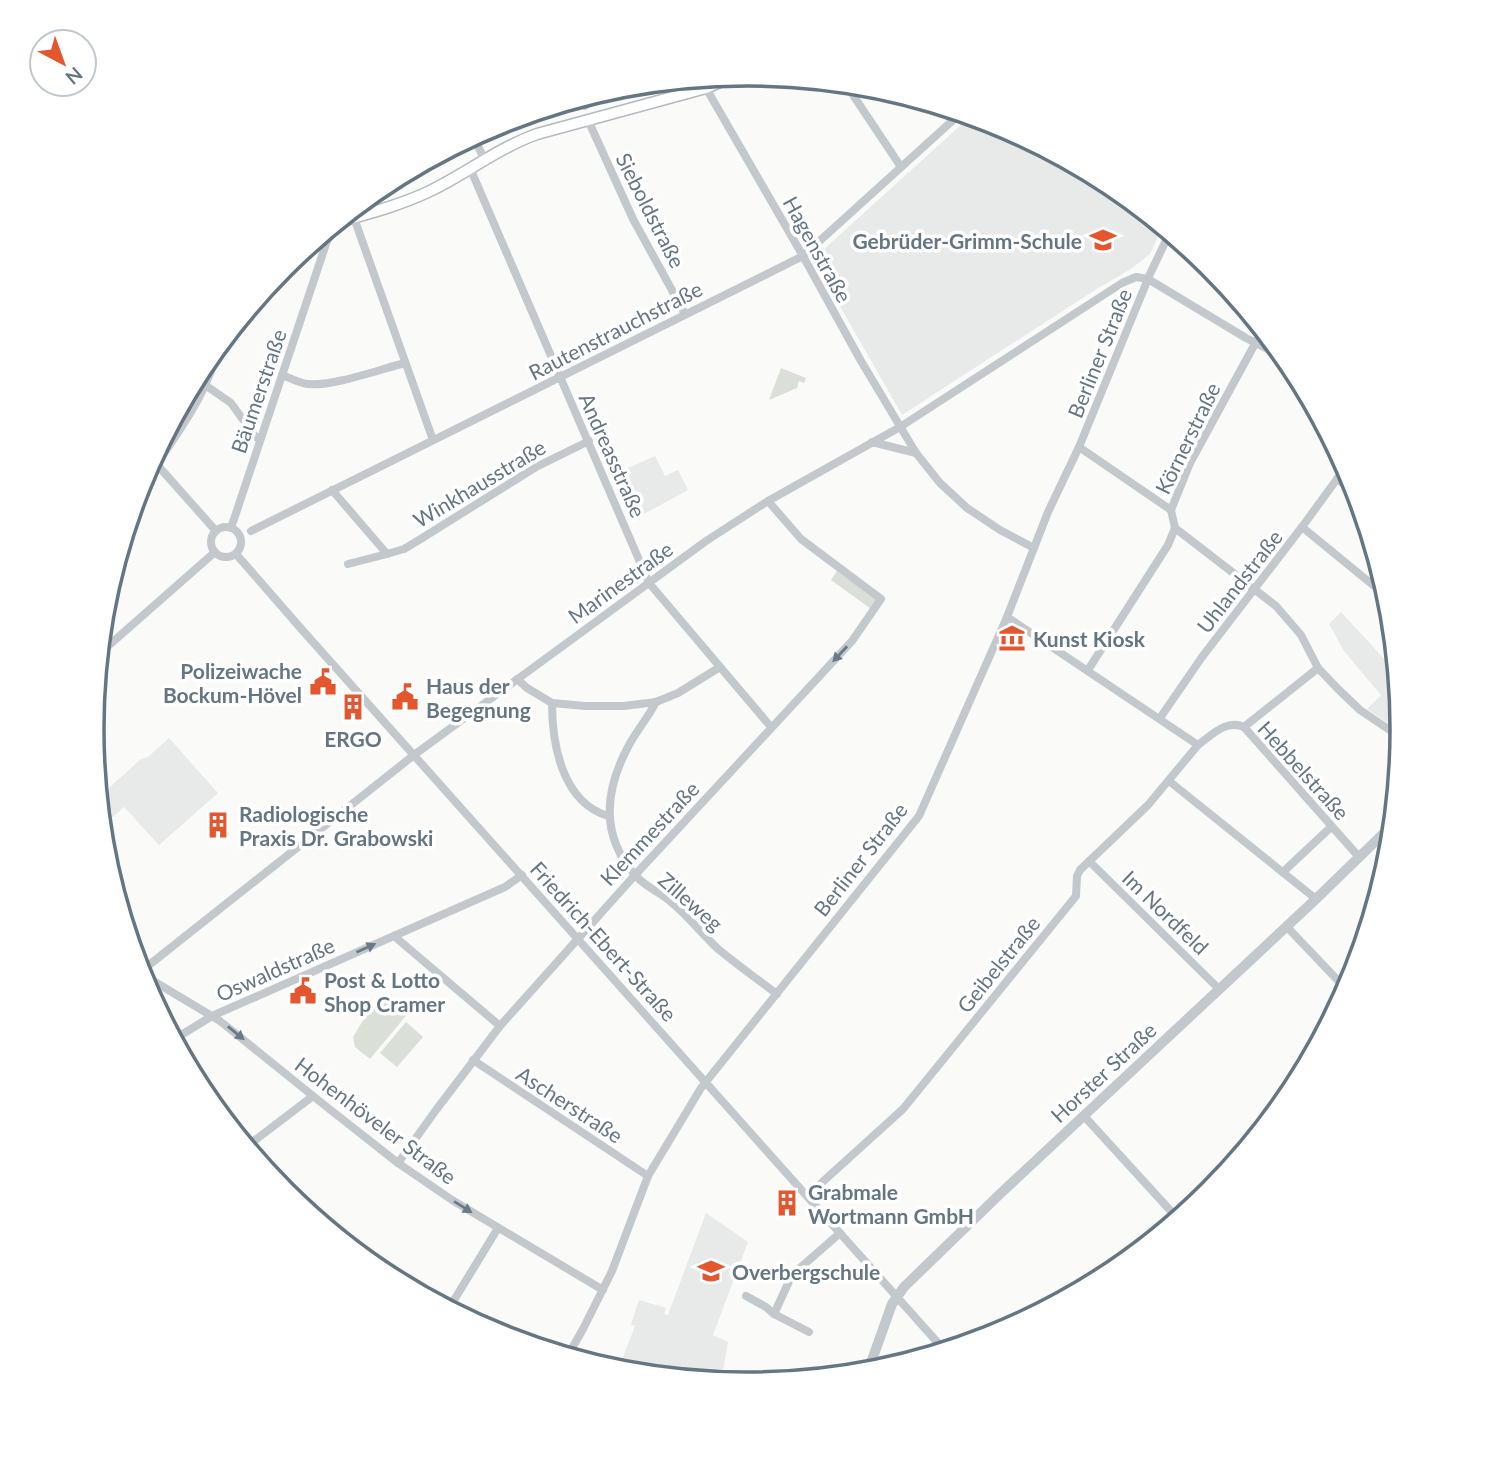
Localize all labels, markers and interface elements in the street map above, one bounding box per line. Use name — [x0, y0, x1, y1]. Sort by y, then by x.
north arrow — [28, 28, 98, 98]
text: N — [61, 63, 88, 90]
street label: Sieboldstraße — [611, 148, 691, 272]
street label: Hagenstraße — [779, 192, 857, 306]
school or university icon: Gebrüder-Grimm-Schule — [1088, 225, 1118, 255]
place label: Gebrüder-Grimm-Schule — [852, 228, 1082, 253]
street label: Rautenstrauchstraße — [524, 275, 706, 385]
street label: Berliner Straße — [1062, 285, 1136, 421]
street label: Bäumerstraße — [225, 326, 291, 456]
street label: Körnerstraße — [1149, 378, 1225, 498]
street label: Andreasstraße — [574, 389, 652, 521]
street label: Winkhausstraße — [408, 434, 550, 532]
street label: Uhlandstraße — [1191, 525, 1287, 637]
street label: Marinestraße — [563, 536, 677, 628]
museum icon: Kunst Kiosk — [997, 623, 1027, 653]
place label: Kunst Kiosk — [1033, 626, 1146, 651]
one-way arrow — [832, 645, 848, 662]
place label: Polizeiwache Bockum-Hövel — [163, 658, 302, 707]
public building icon: Polizeiwache Bockum-Hövel — [308, 667, 338, 697]
place label: Haus der Begegnung — [426, 673, 531, 722]
public building icon: Haus der Begegnung — [390, 682, 420, 712]
building icon: ERGO — [338, 692, 368, 722]
street label: Hebbelstraße — [1253, 715, 1355, 825]
place label: ERGO — [324, 726, 382, 751]
street label: Klemmestraße — [594, 776, 704, 890]
street label: Berliner Straße — [808, 797, 912, 921]
place label: Radiologische Praxis Dr. Grabowski — [239, 801, 433, 850]
building icon: Radiologische Praxis Dr. Grabowski — [203, 810, 233, 840]
street label: Friedrich-Ebert-Straße — [526, 856, 682, 1026]
street label: Im Nordfeld — [1118, 865, 1214, 959]
street label: Zilleweg — [654, 866, 728, 936]
street label: Geibelstraße — [951, 911, 1045, 1017]
street label: Oswaldstraße — [212, 932, 338, 1006]
one-way arrow — [356, 942, 377, 953]
place label: Post & Lotto Shop Cramer — [324, 967, 445, 1016]
public building icon: Post & Lotto Shop Cramer — [288, 976, 318, 1006]
street label: Horster Straße — [1045, 1017, 1161, 1127]
one-way arrow — [226, 1026, 244, 1041]
street label: Hohenhöveler Straße — [290, 1051, 462, 1189]
street label: Ascherstraße — [512, 1060, 628, 1148]
place label: Grabmale Wortmann GmbH — [808, 1179, 974, 1228]
building icon: Grabmale Wortmann GmbH — [772, 1188, 802, 1218]
one-way arrow — [453, 1201, 472, 1213]
school or university icon: Overbergschule — [696, 1256, 726, 1286]
place label: Overbergschule — [732, 1259, 880, 1284]

